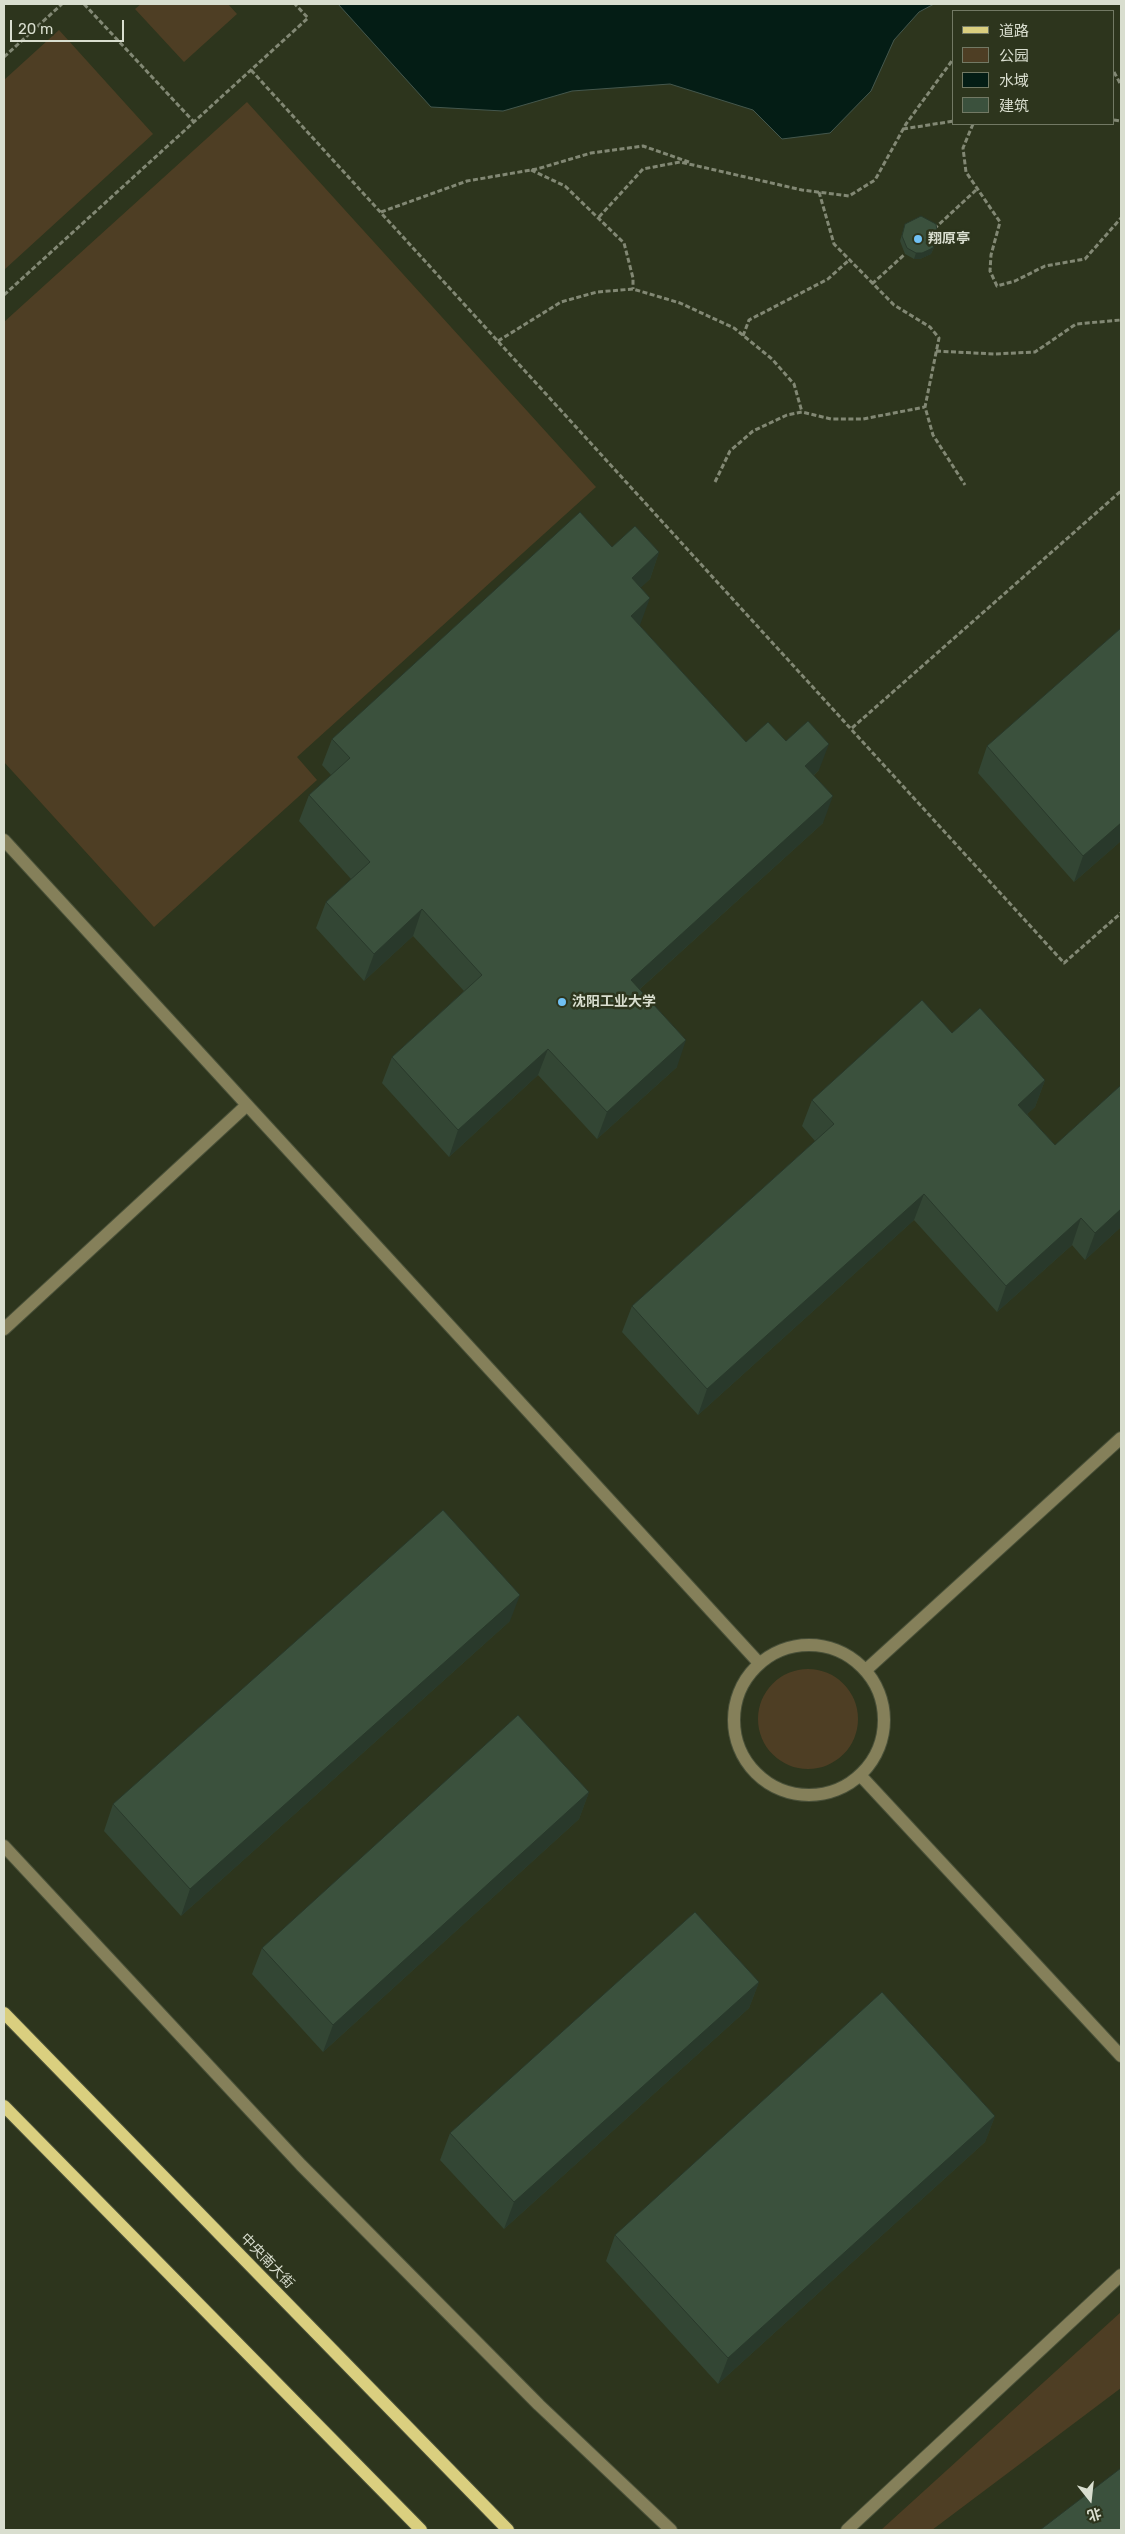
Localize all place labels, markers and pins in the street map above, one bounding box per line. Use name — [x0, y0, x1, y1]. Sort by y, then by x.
place label: 翔原亭 — [928, 231, 970, 247]
marker: 翔原亭 — [912, 233, 924, 245]
place label: 沈阳工业大学 — [572, 994, 656, 1010]
marker: 沈阳工业大学 — [556, 996, 568, 1008]

